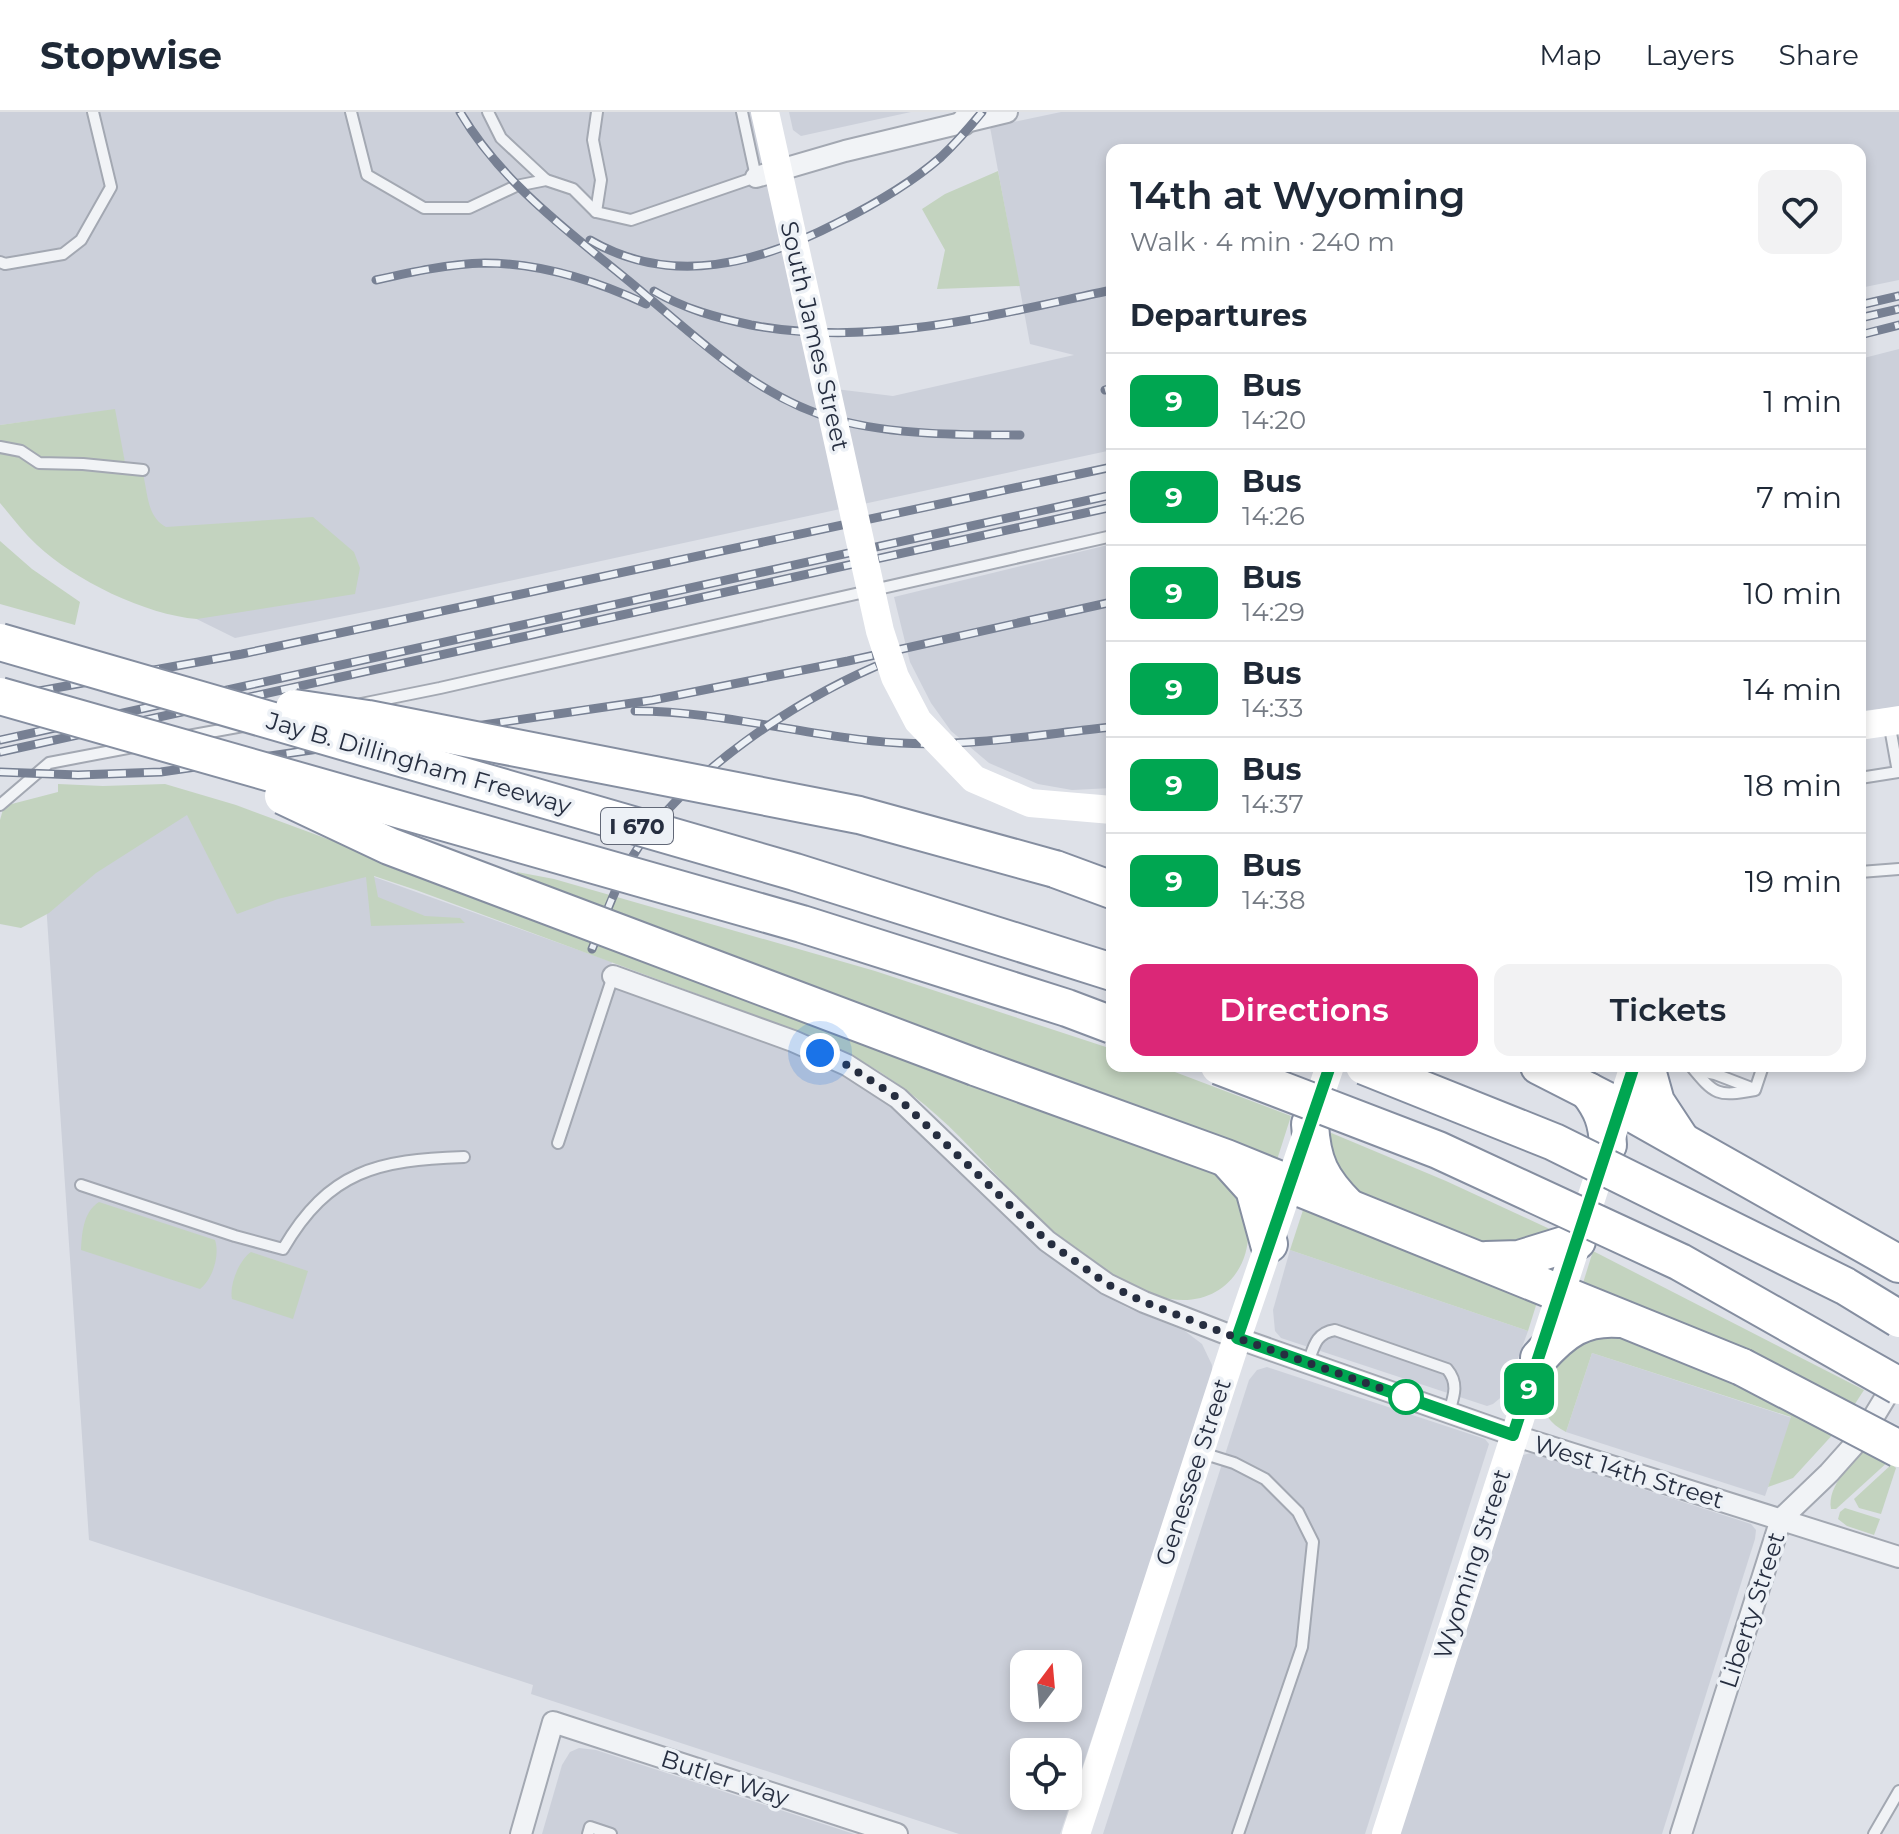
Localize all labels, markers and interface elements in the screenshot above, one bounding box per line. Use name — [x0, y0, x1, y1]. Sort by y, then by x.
text: Stopwise — [40, 32, 222, 79]
text: Map — [1539, 38, 1602, 72]
text: Layers — [1646, 38, 1735, 72]
text: Share — [1779, 38, 1859, 72]
button: heart — [1758, 170, 1842, 254]
text: 14th at Wyoming — [1130, 172, 1465, 219]
street label: South James Street — [774, 218, 856, 454]
text: Walk · 4 min · 240 m — [1130, 226, 1395, 258]
text: Departures — [1130, 297, 1307, 334]
text: Bus — [1242, 367, 1302, 404]
text: 1 min — [1763, 383, 1842, 420]
text: 9 — [1165, 384, 1183, 418]
text: 14:20 — [1242, 404, 1306, 436]
text: Bus — [1242, 463, 1302, 500]
text: 7 min — [1756, 479, 1842, 516]
text: 9 — [1165, 480, 1183, 514]
text: 14:26 — [1242, 500, 1305, 532]
text: Bus — [1242, 559, 1302, 596]
text: 10 min — [1743, 575, 1842, 612]
text: 9 — [1165, 576, 1183, 610]
text: 14:29 — [1242, 596, 1305, 628]
text: Bus — [1242, 655, 1302, 692]
text: 14 min — [1743, 671, 1842, 708]
text: 9 — [1165, 672, 1183, 706]
text: 14:33 — [1242, 692, 1303, 724]
street label: Jay B. Dillingham Freeway — [263, 705, 575, 820]
text: Bus — [1242, 751, 1302, 788]
text: 18 min — [1744, 767, 1842, 804]
text: 9 — [1165, 768, 1183, 802]
text: 14:37 — [1242, 788, 1304, 820]
road number: I 670 — [601, 808, 673, 844]
text: Bus — [1242, 847, 1302, 884]
text: 19 min — [1745, 863, 1842, 900]
text: 9 — [1165, 864, 1183, 898]
text: 14:38 — [1242, 884, 1306, 916]
button: Directions — [1130, 964, 1478, 1056]
button: Tickets — [1494, 964, 1842, 1056]
your location — [800, 1033, 840, 1073]
line badge: 9 — [1503, 1363, 1555, 1415]
text: 9 — [1520, 1372, 1538, 1406]
street label: Genessee Street — [1149, 1375, 1237, 1569]
unlabelled marker — [1389, 1380, 1423, 1414]
street label: West 14th Street — [1531, 1429, 1728, 1515]
street label: Wyoming Street — [1428, 1465, 1516, 1663]
street label: Liberty Street — [1713, 1528, 1791, 1692]
north arrow — [1010, 1650, 1082, 1722]
map controls — [1010, 1650, 1082, 1810]
button: locate — [1010, 1738, 1082, 1810]
street label: Butler Way — [657, 1744, 793, 1812]

